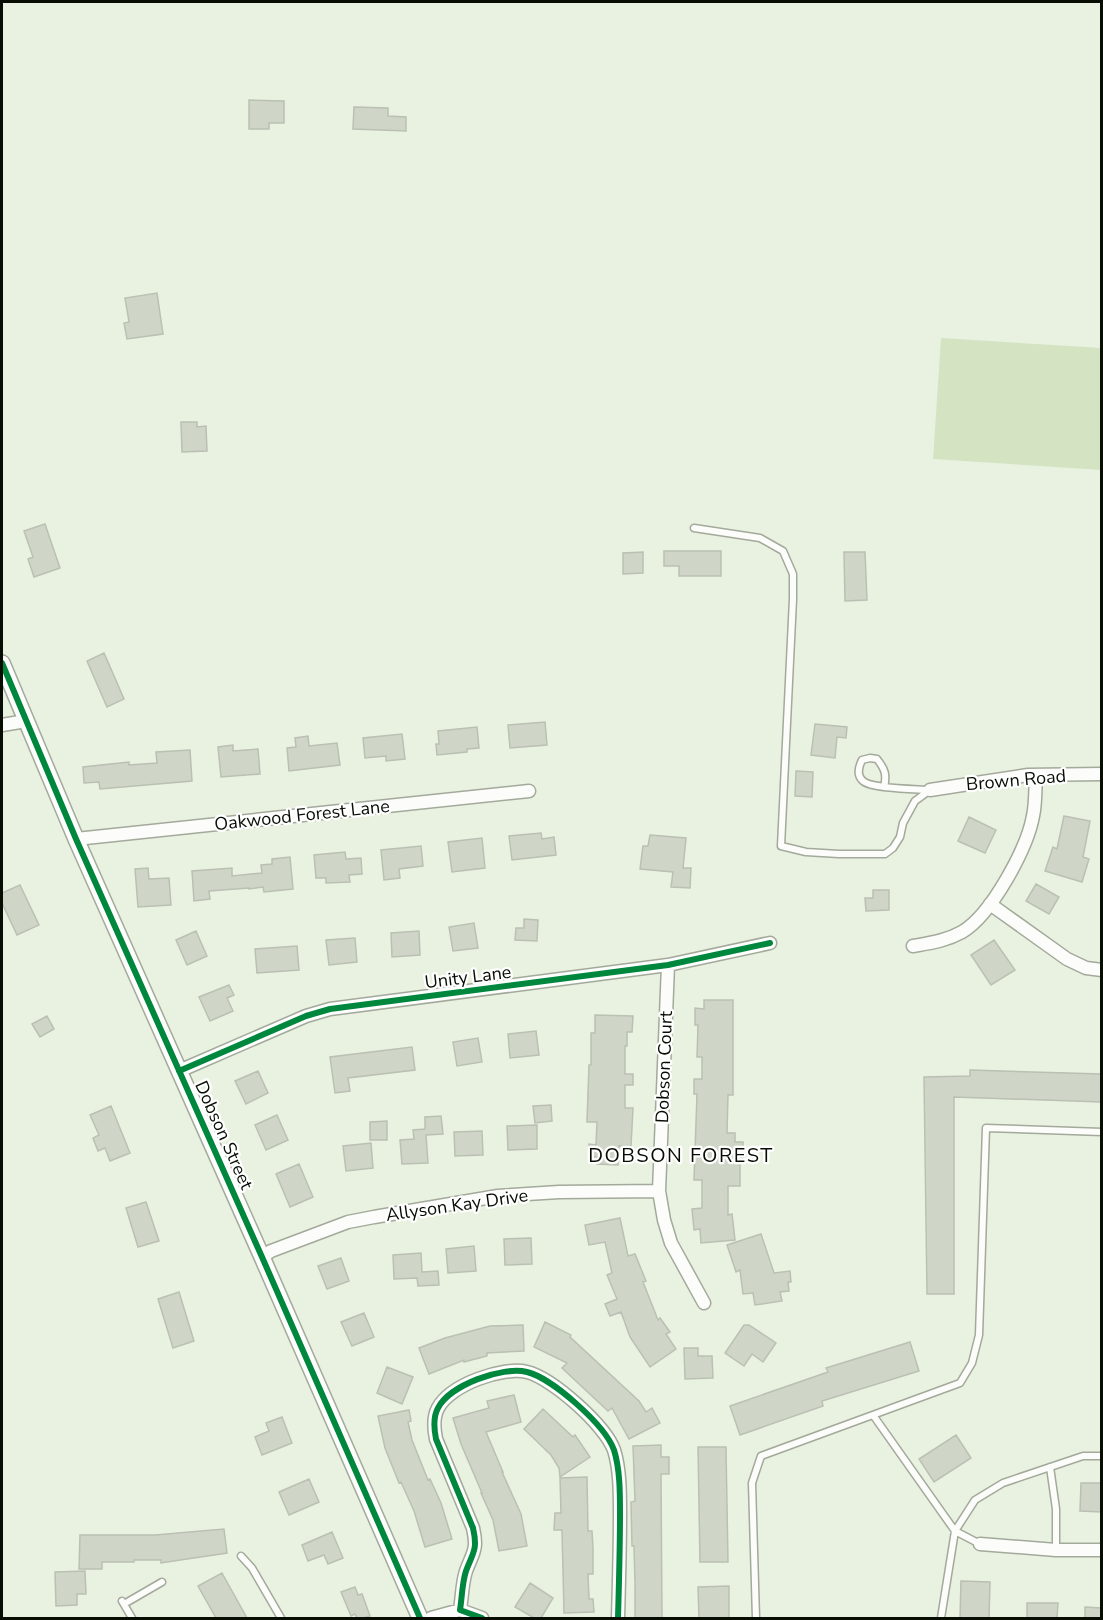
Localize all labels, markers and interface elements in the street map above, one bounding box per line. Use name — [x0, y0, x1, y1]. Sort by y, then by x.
street label: Brown Road — [965, 764, 1067, 796]
street label: Oakwood Forest Lane — [213, 794, 391, 836]
street label: Unity Lane — [423, 960, 513, 994]
street label: Dobson Court — [650, 1010, 678, 1123]
street label: Dobson Street — [189, 1077, 259, 1194]
district label: DOBSON FOREST — [588, 1142, 774, 1169]
street label: Allyson Kay Drive — [384, 1183, 530, 1227]

